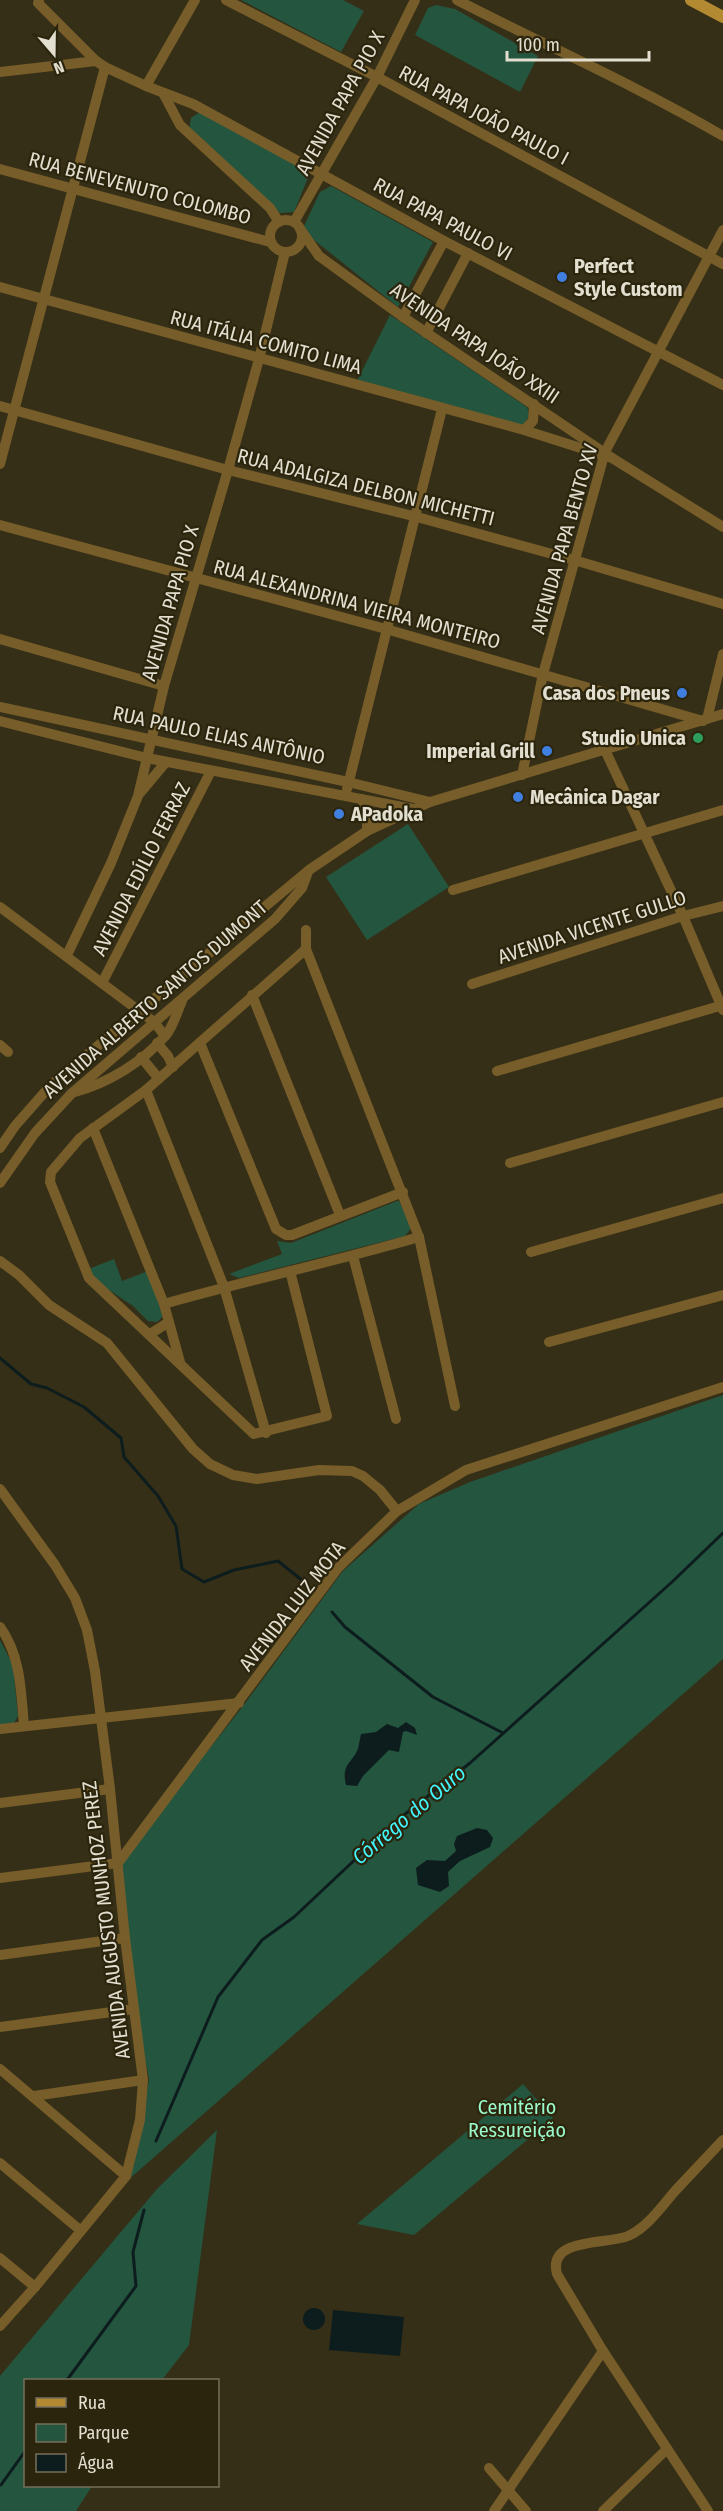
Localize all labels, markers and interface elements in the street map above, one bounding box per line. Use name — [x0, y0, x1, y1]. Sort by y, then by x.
north arrow — [24, 24, 84, 84]
scale bar — [507, 24, 650, 62]
street label: AVENIDA PAPA PIO X — [291, 27, 390, 179]
text: 100 m — [516, 34, 560, 56]
text: N — [51, 57, 67, 78]
street label: RUA PAPA JOÃO PAULO I — [395, 60, 573, 170]
street label: RUA BENEVENUTO COLOMBO — [26, 147, 254, 229]
street label: RUA PAPA PAULO VI — [369, 172, 517, 266]
place label: Perfect Style Custom — [574, 254, 682, 301]
marker: Perfect Style Custom — [555, 270, 569, 284]
street label: AVENIDA PAPA JOÃO XXIII — [386, 277, 564, 409]
street label: RUA ITÁLIA COMITO LIMA — [168, 305, 365, 379]
street label: AVENIDA PAPA BENTO XV — [525, 441, 603, 637]
street label: RUA ADALGIZA DELBON MICHETTI — [235, 443, 497, 531]
street label: AVENIDA PAPA PIO X — [136, 522, 204, 684]
street label: RUA ALEXANDRINA VIEIRA MONTEIRO — [211, 554, 503, 654]
place label: Casa dos Pneus — [542, 681, 670, 705]
marker: Casa dos Pneus — [675, 686, 689, 700]
street label: RUA PAULO ELIAS ANTÔNIO — [111, 701, 327, 769]
place label: Studio Unica — [581, 726, 686, 750]
marker: Studio Unica — [691, 731, 705, 745]
place label: Imperial Grill — [426, 739, 536, 763]
marker: Imperial Grill — [540, 744, 554, 758]
street label: AVENIDA EDÍLIO FERRAZ — [87, 778, 195, 960]
place label: Mecânica Dagar — [530, 785, 660, 809]
marker: Mecânica Dagar — [511, 790, 525, 804]
place label: APadoka — [350, 802, 423, 826]
marker: APadoka — [332, 807, 346, 821]
street label: AVENIDA VICENTE GULLO — [495, 885, 689, 969]
street label: AVENIDA ALBERTO SANTOS DUMONT — [38, 895, 273, 1103]
street label: AVENIDA LUIZ MOTA — [234, 1536, 350, 1676]
water label: Córrego do Ouro — [347, 1760, 471, 1870]
street label: AVENIDA AUGUSTO MUNHOZ PEREZ — [77, 1780, 135, 2060]
park label: Cemitério Ressureição — [468, 2095, 566, 2142]
legend — [24, 2379, 219, 2487]
text: Rua — [78, 2392, 106, 2414]
text: Parque — [78, 2422, 129, 2444]
text: Água — [78, 2451, 114, 2474]

